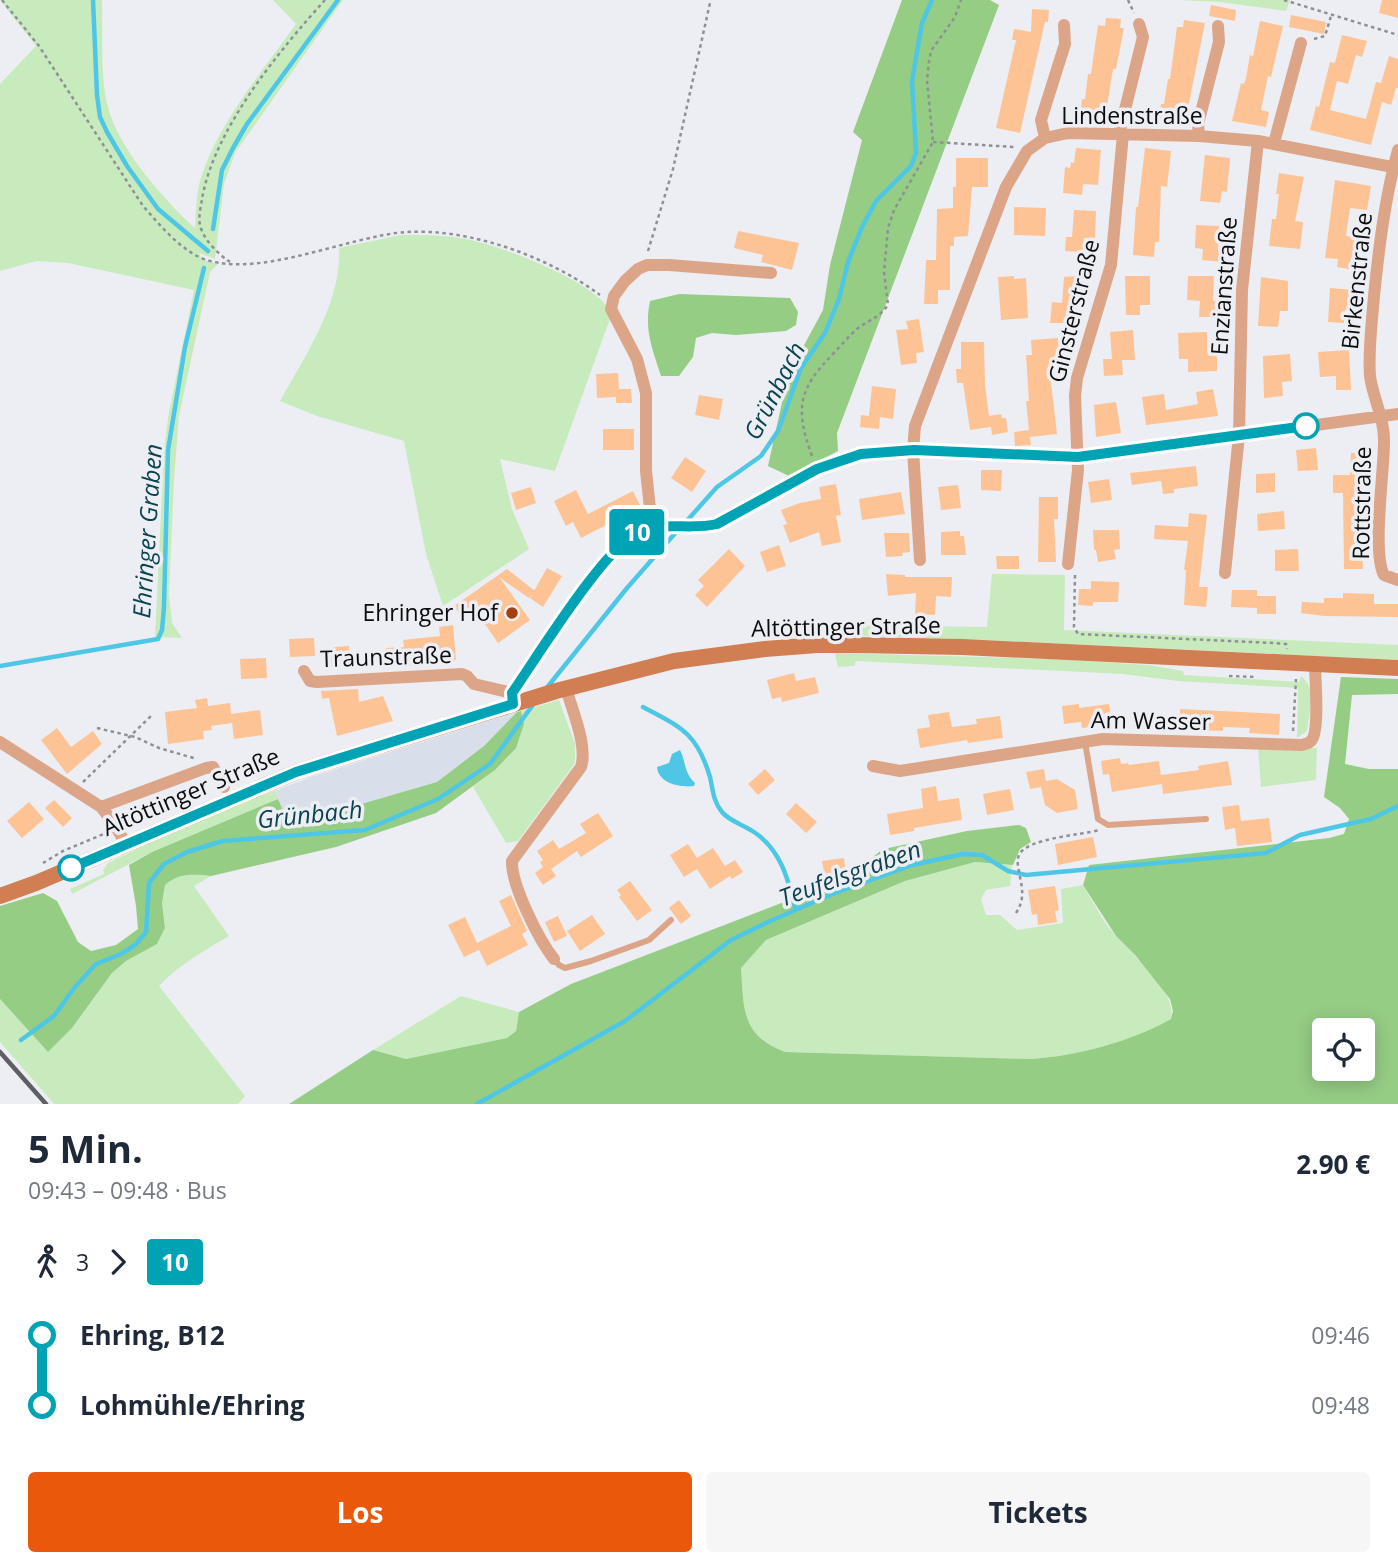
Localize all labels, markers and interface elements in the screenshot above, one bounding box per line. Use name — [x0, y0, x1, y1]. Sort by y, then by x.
street label: Lindenstraße — [1061, 99, 1203, 131]
street label: Birkenstraße — [1333, 211, 1379, 351]
street label: Enzianstraße — [1202, 216, 1244, 356]
street label: Ginsterstraße — [1040, 236, 1106, 386]
water label: Grünbach — [735, 336, 812, 445]
unlabelled marker — [1293, 413, 1319, 439]
water label: Ehringer Graben — [124, 443, 169, 619]
street label: Rottstraße — [1344, 446, 1378, 560]
line badge: 10 — [606, 509, 668, 555]
text: 10 — [623, 515, 651, 548]
place label: Ehringer Hof — [362, 596, 499, 628]
marker: Ehringer Hof — [504, 605, 520, 621]
street label: Altöttinger Straße — [751, 608, 941, 644]
street label: Traunstraße — [320, 638, 452, 674]
street label: Am Wasser — [1091, 703, 1212, 737]
street label: Altöttinger Straße — [97, 739, 284, 843]
water label: Grünbach — [256, 792, 364, 835]
water label: Teufelsgraben — [774, 832, 925, 914]
unlabelled marker — [58, 855, 84, 881]
map controls — [1312, 1018, 1375, 1081]
button: locate — [1312, 1018, 1375, 1081]
text: 5 Min. — [28, 1122, 143, 1174]
text: 2.90 € — [1296, 1146, 1370, 1182]
text: 09:43 – 09:48 · Bus — [28, 1174, 227, 1206]
icon: walk — [28, 1243, 66, 1281]
icon: forward — [99, 1243, 137, 1281]
text: 10 — [161, 1245, 189, 1278]
text: 3 — [76, 1246, 89, 1278]
text: Ehring, B12 — [80, 1317, 225, 1353]
text: 09:46 — [1311, 1319, 1370, 1351]
text: Lohmühle/Ehring — [80, 1387, 305, 1423]
text: 09:48 — [1311, 1389, 1370, 1421]
button: Los — [28, 1472, 692, 1552]
button: Tickets — [706, 1472, 1370, 1552]

